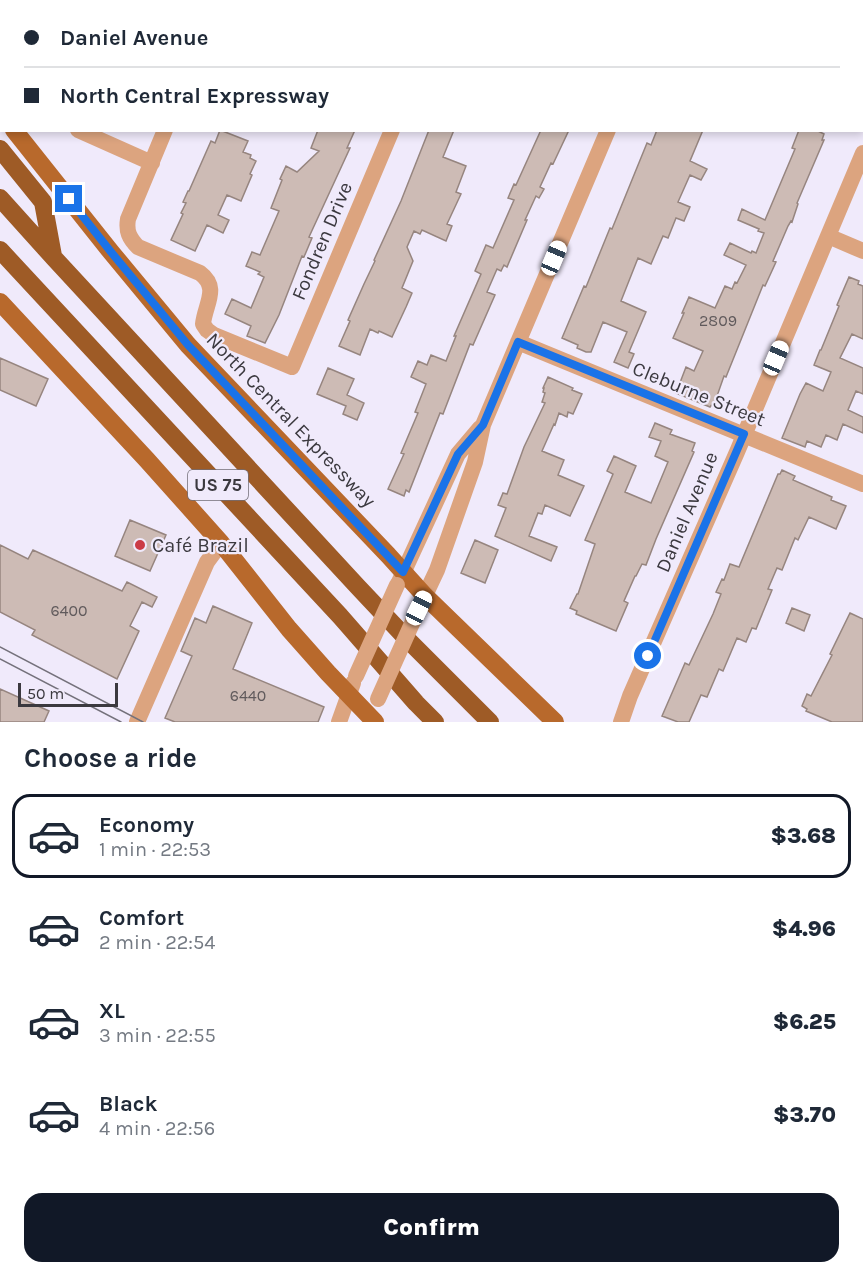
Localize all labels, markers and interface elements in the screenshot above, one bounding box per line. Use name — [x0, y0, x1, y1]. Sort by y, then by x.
text: Daniel Avenue — [60, 25, 208, 51]
text: North Central Expressway — [60, 83, 329, 109]
street label: Fondren Drive — [287, 179, 357, 303]
route end — [55, 185, 82, 212]
car — [539, 238, 569, 278]
house number: 2809 — [699, 311, 737, 330]
street label: North Central Expressway — [202, 328, 380, 512]
car — [761, 338, 791, 378]
street label: Cleburne Street — [629, 357, 769, 431]
street label: Daniel Avenue — [651, 448, 723, 576]
road number: US 75 — [188, 470, 248, 500]
place label: Café Brazil — [152, 534, 249, 557]
marker: Café Brazil — [133, 538, 147, 552]
car — [403, 588, 435, 628]
house number: 6400 — [50, 601, 88, 620]
route start — [634, 642, 661, 669]
scale bar — [18, 680, 118, 708]
text: 50 m — [27, 684, 64, 703]
house number: 6440 — [230, 686, 266, 705]
text: Choose a ride — [24, 742, 197, 774]
icon: car — [27, 809, 81, 863]
text: Economy — [99, 812, 194, 838]
text: $3.68 — [770, 823, 836, 849]
text: 1 min · 22:53 — [99, 838, 211, 861]
icon: car — [27, 902, 81, 956]
text: Comfort — [99, 905, 184, 931]
text: $4.96 — [772, 916, 836, 942]
text: 2 min · 22:54 — [99, 931, 215, 954]
icon: car — [27, 995, 81, 1049]
text: XL — [99, 998, 125, 1024]
text: $6.25 — [773, 1009, 836, 1035]
text: 3 min · 22:55 — [99, 1024, 216, 1047]
icon: car — [27, 1088, 81, 1142]
text: Black — [99, 1091, 158, 1117]
text: $3.70 — [773, 1102, 836, 1128]
text: 4 min · 22:56 — [99, 1117, 215, 1140]
button: Confirm — [24, 1193, 839, 1262]

